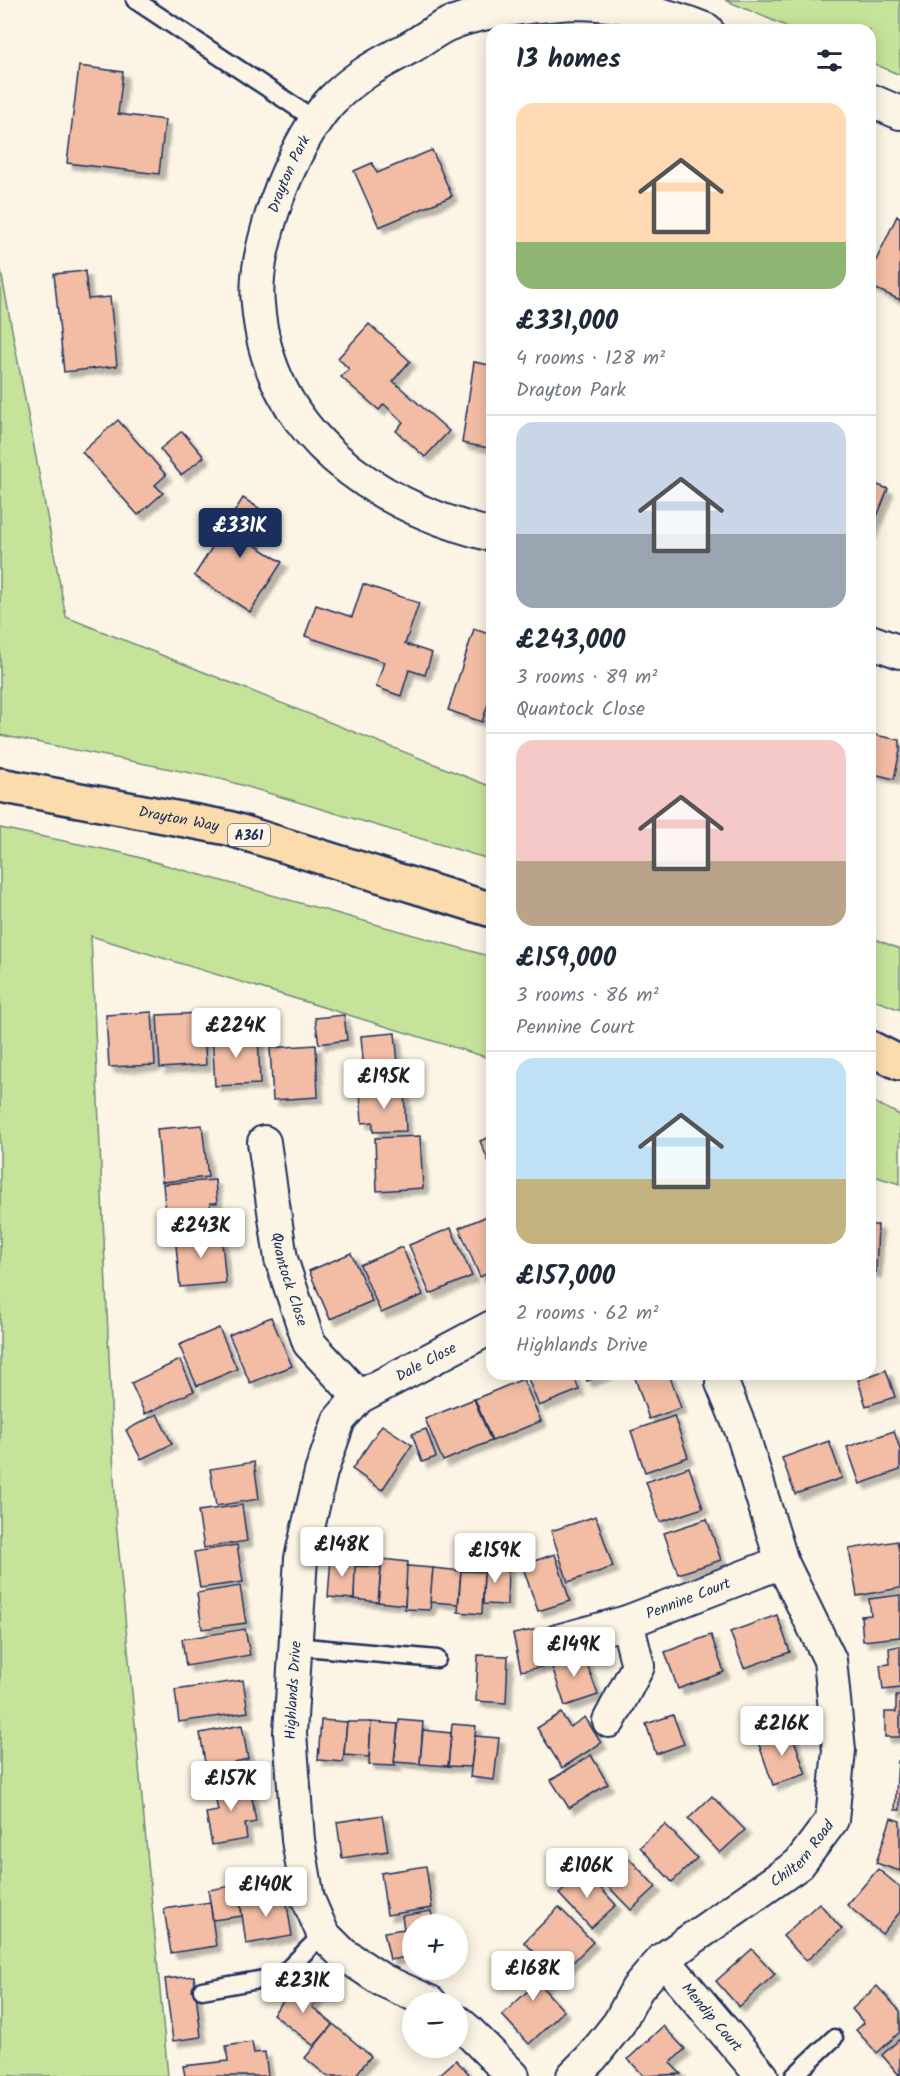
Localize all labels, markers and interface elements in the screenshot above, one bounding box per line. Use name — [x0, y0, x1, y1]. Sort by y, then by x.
text: 13 homes — [516, 39, 621, 81]
icon: filters — [813, 44, 846, 77]
street label: Drayton Park — [262, 130, 318, 216]
icon: home — [627, 142, 735, 250]
text: £331,000 — [516, 301, 618, 343]
text: 4 rooms · 128 m² — [516, 343, 665, 375]
text: Drayton Park — [516, 375, 626, 407]
icon: home — [627, 461, 735, 569]
pin: £331K — [198, 508, 282, 559]
text: £331K — [213, 511, 267, 543]
text: £243,000 — [516, 620, 625, 662]
text: 3 rooms · 89 m² — [516, 662, 657, 694]
text: Quantock Close — [516, 694, 645, 726]
icon: home — [627, 779, 735, 887]
street label: Drayton Way — [137, 800, 222, 839]
road number: A361 — [228, 824, 270, 846]
text: £159,000 — [516, 938, 616, 980]
text: 3 rooms · 86 m² — [516, 980, 659, 1012]
pin: £224K — [194, 1008, 278, 1059]
text: £224K — [206, 1011, 266, 1043]
text: Pennine Court — [516, 1012, 635, 1044]
pin: £195K — [342, 1059, 426, 1110]
text: £195K — [358, 1062, 410, 1094]
icon: home — [627, 1097, 735, 1205]
pin: £243K — [159, 1208, 243, 1259]
text: £243K — [171, 1211, 231, 1243]
street label: Quantock Close — [264, 1231, 314, 1330]
text: £157,000 — [516, 1256, 615, 1298]
text: 2 rooms · 62 m² — [516, 1298, 658, 1330]
text: Highlands Drive — [516, 1330, 648, 1362]
street label: Dale Close — [392, 1337, 461, 1389]
pin: £148K — [300, 1527, 384, 1578]
text: £148K — [314, 1530, 370, 1562]
pin: £159K — [453, 1533, 537, 1584]
text: £159K — [469, 1536, 521, 1568]
street label: Pennine Court — [643, 1572, 734, 1627]
pin: £149K — [532, 1627, 616, 1678]
text: £149K — [547, 1630, 601, 1662]
street label: Highlands Drive — [279, 1640, 309, 1740]
pin: £216K — [740, 1706, 824, 1757]
text: £216K — [754, 1709, 810, 1741]
pin: £157K — [189, 1761, 273, 1812]
text: £157K — [205, 1764, 257, 1796]
street label: Chiltern Road — [765, 1815, 841, 1894]
pin: £106K — [545, 1848, 629, 1899]
text: £106K — [560, 1851, 614, 1883]
pin: £140K — [224, 1867, 308, 1918]
text: £140K — [239, 1870, 293, 1902]
map controls — [402, 1914, 468, 2058]
button: + — [402, 1914, 468, 1980]
pin: £168K — [491, 1951, 575, 2002]
text: £168K — [505, 1954, 561, 1986]
pin: £231K — [261, 1963, 345, 2014]
text: £231K — [275, 1966, 331, 1998]
street label: Mendip Court — [675, 1978, 748, 2058]
button: − — [402, 1992, 468, 2058]

